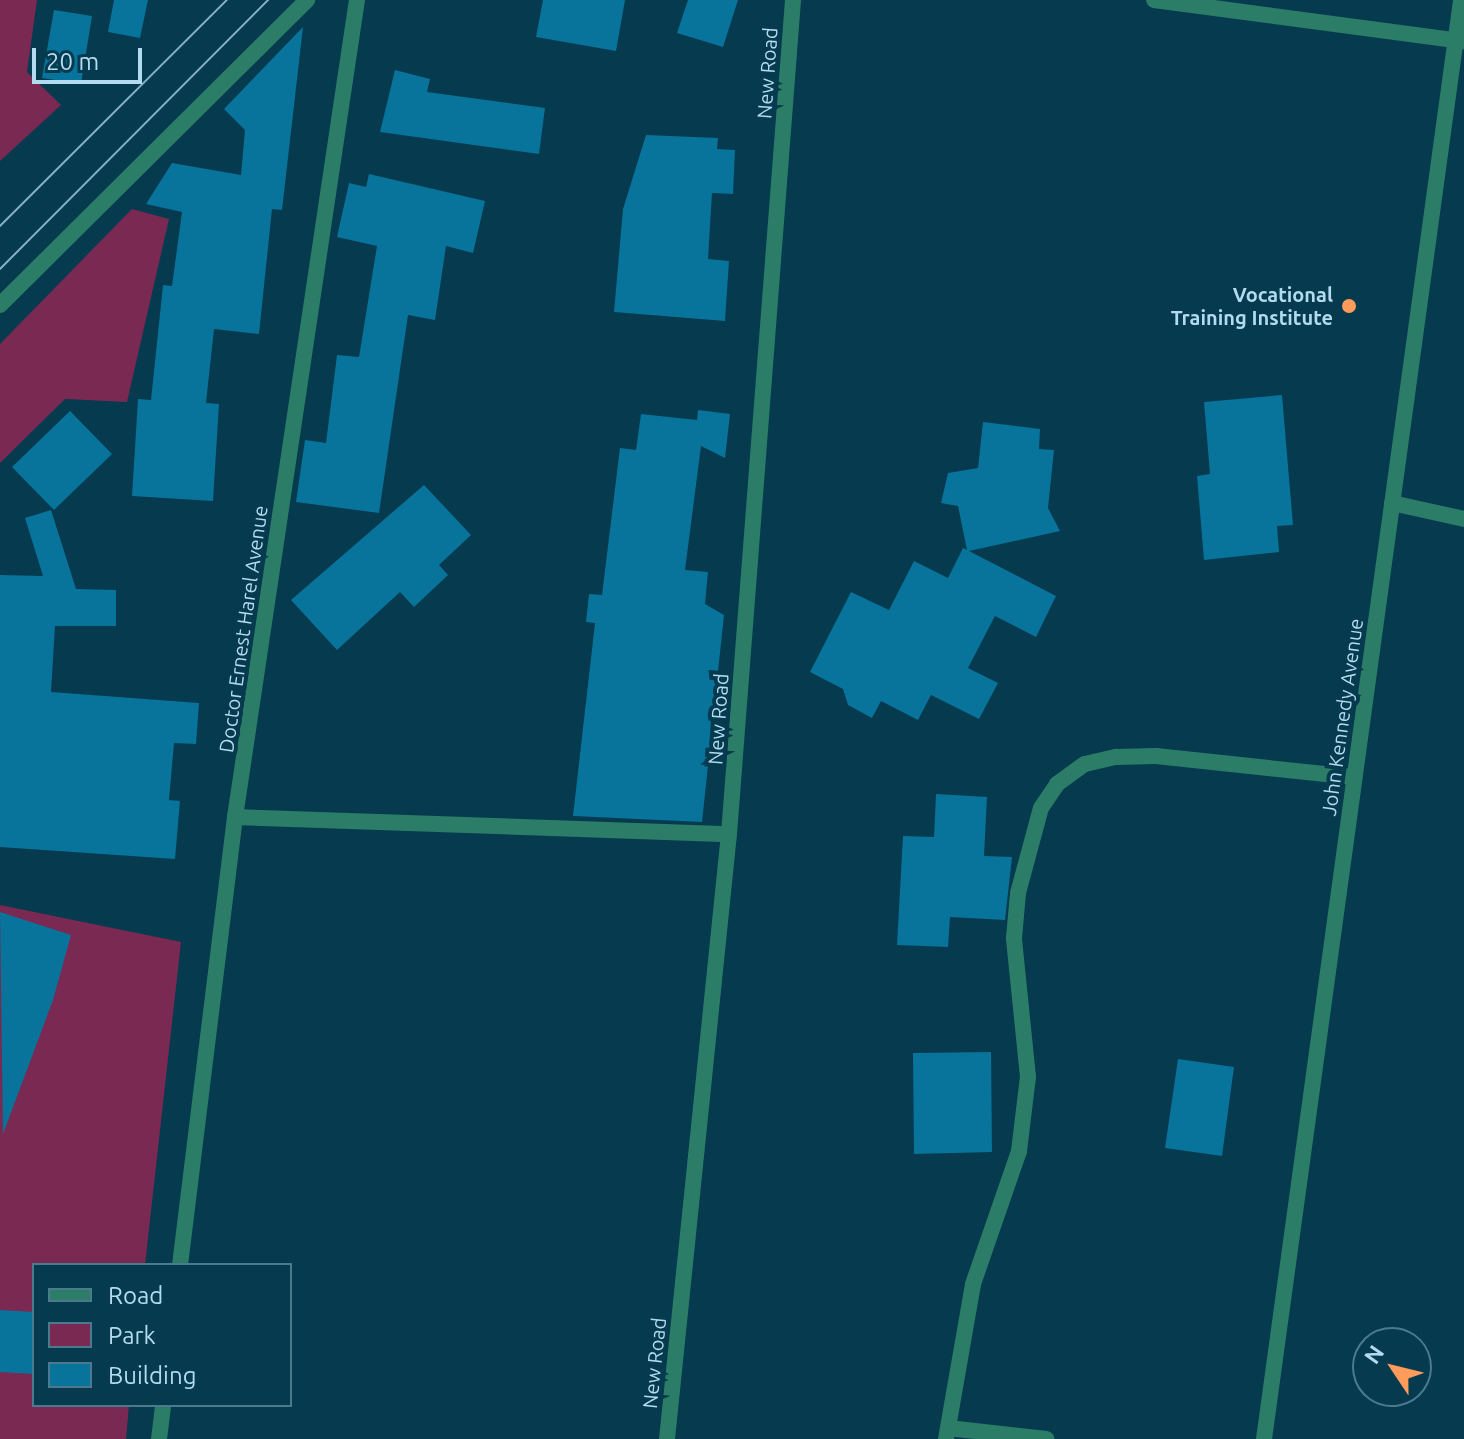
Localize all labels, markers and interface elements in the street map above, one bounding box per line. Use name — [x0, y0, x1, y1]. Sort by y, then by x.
street label: New Road — [752, 27, 782, 119]
scale bar — [36, 32, 146, 82]
text: 20 m — [46, 48, 99, 75]
place label: Vocational Training Institute — [1171, 282, 1333, 329]
marker: Vocational Training Institute — [1340, 297, 1358, 315]
street label: Doctor Ernest Harel Avenue — [214, 504, 272, 754]
street label: John Kennedy Avenue — [1316, 617, 1368, 817]
street label: New Road — [703, 673, 733, 765]
legend — [32, 1263, 292, 1407]
text: Road — [108, 1282, 163, 1309]
street label: New Road — [637, 1316, 671, 1410]
text: Park — [108, 1322, 156, 1349]
north arrow — [1352, 1327, 1432, 1407]
text: N — [1359, 1340, 1389, 1368]
text: Building — [108, 1362, 196, 1389]

